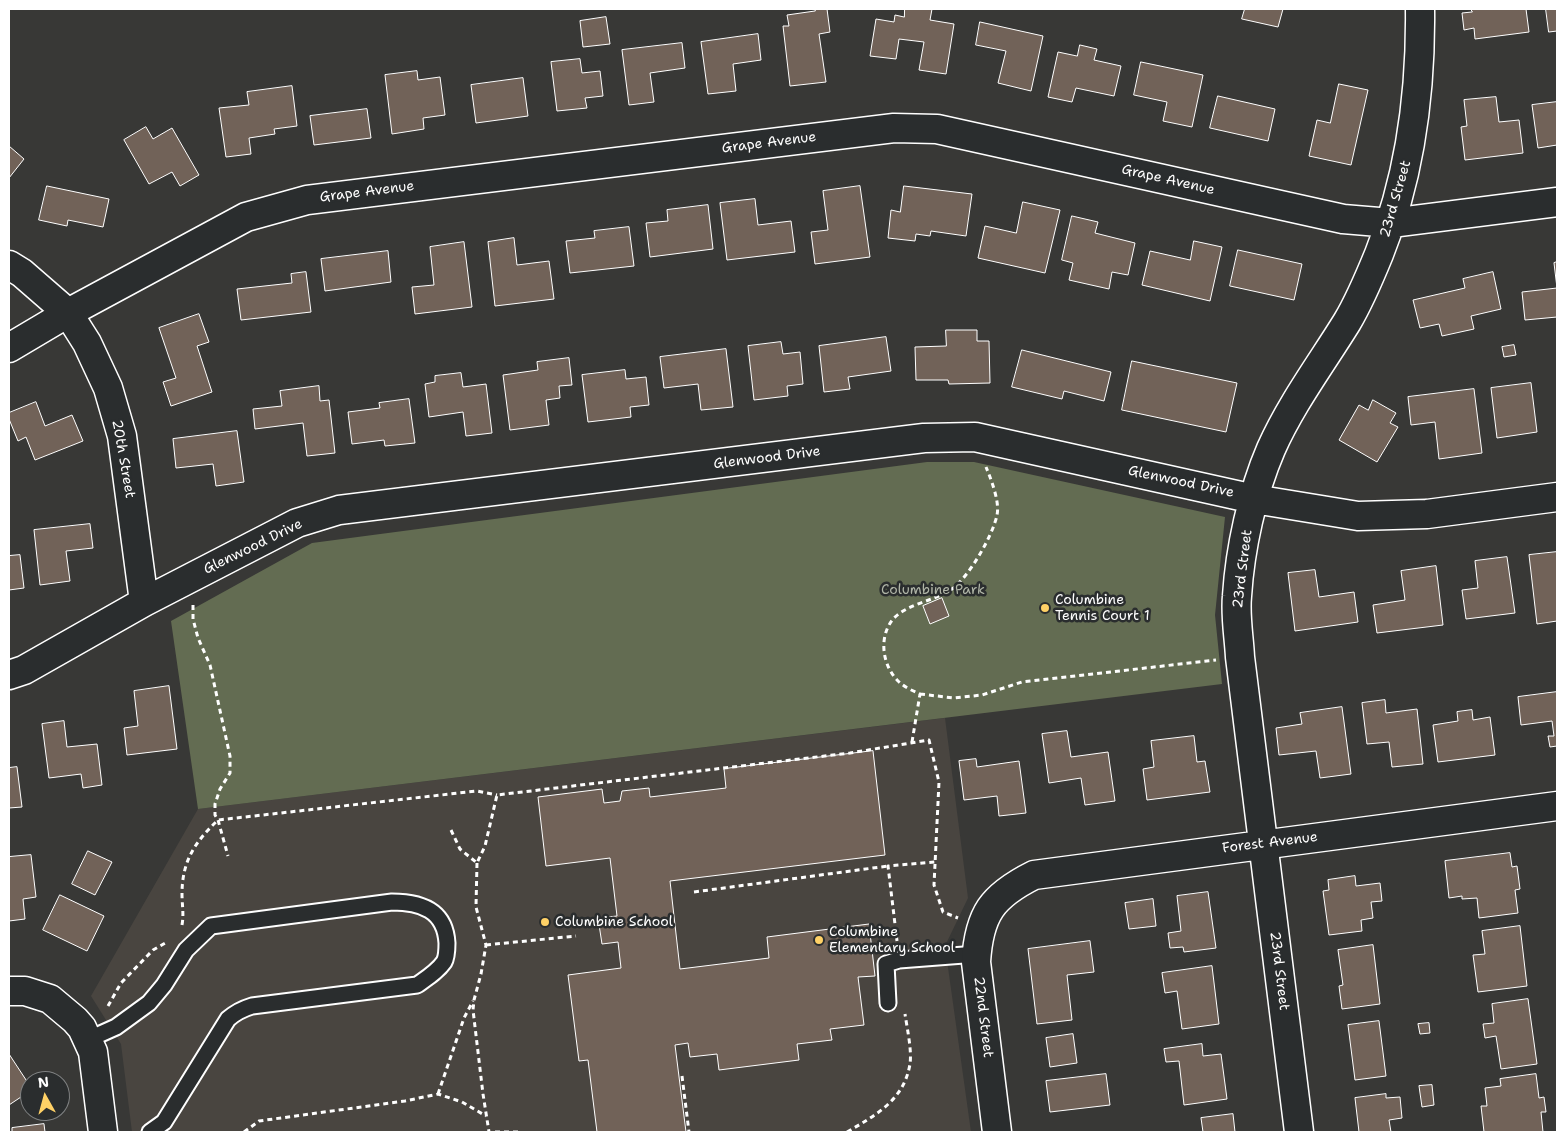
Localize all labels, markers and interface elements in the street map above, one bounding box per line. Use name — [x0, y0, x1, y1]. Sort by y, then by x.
street label: Grape Avenue — [721, 129, 817, 157]
street label: 23rd Street — [1377, 159, 1415, 239]
street label: Grape Avenue — [1120, 161, 1216, 199]
street label: Grape Avenue — [319, 178, 415, 206]
street label: 20th Street — [108, 418, 138, 500]
street label: Glenwood Drive — [712, 443, 822, 473]
street label: Glenwood Drive — [1127, 463, 1235, 501]
street label: Glenwood Drive — [201, 516, 305, 578]
street label: 23rd Street — [1230, 529, 1256, 609]
park label: Columbine Park — [881, 582, 985, 598]
place label: Columbine Tennis Court 1 — [1055, 592, 1150, 624]
marker: Columbine Tennis Court 1 — [1039, 602, 1051, 614]
street label: Forest Avenue — [1221, 829, 1319, 857]
place label: Columbine School — [555, 914, 673, 930]
marker: Columbine School — [539, 916, 551, 928]
place label: Columbine Elementary School — [829, 924, 955, 956]
street label: 23rd Street — [1266, 931, 1292, 1011]
marker: Columbine Elementary School — [813, 934, 825, 946]
street label: 22nd Street — [970, 975, 996, 1059]
north arrow — [20, 1071, 70, 1121]
text: N — [37, 1072, 50, 1092]

